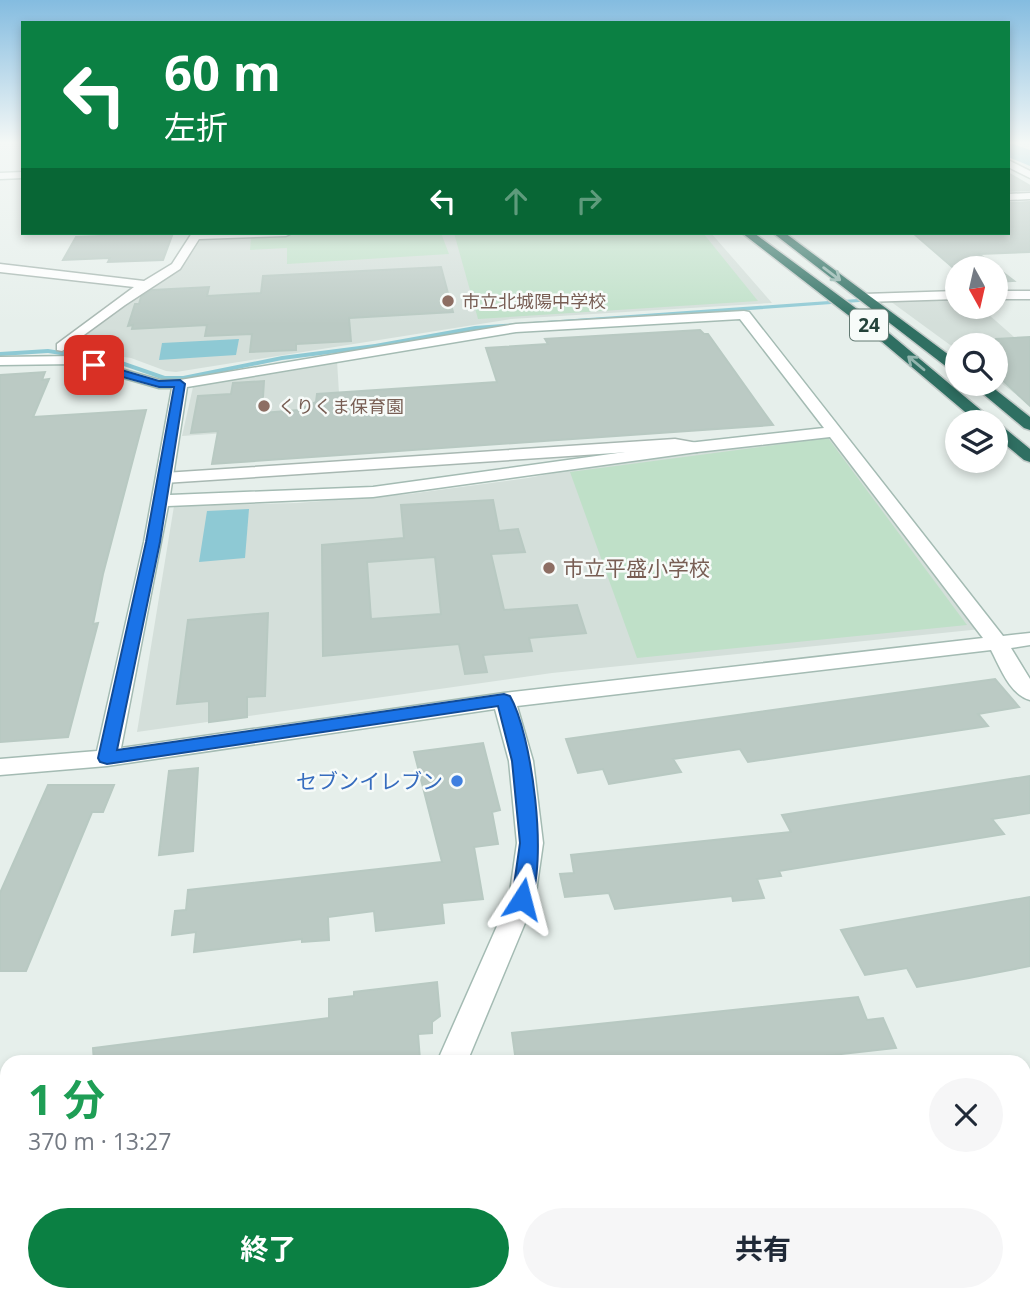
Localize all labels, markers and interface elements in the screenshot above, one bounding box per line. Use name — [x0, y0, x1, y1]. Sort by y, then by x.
text: 60 m — [164, 39, 281, 105]
icon: left — [49, 49, 140, 140]
text: 左折 — [164, 105, 228, 148]
icon: left — [424, 182, 462, 220]
icon: ahead — [497, 182, 535, 220]
icon: right — [570, 182, 608, 220]
north arrow — [945, 256, 1008, 318]
map controls — [945, 256, 1008, 473]
one-way arrow — [823, 266, 841, 281]
place label: 市立北城陽中学校 — [462, 289, 606, 313]
marker: 市立北城陽中学校 — [440, 293, 456, 309]
road number: 24 — [850, 310, 888, 340]
button: search — [945, 333, 1008, 396]
pin — [64, 335, 124, 395]
icon: arrive — [75, 346, 113, 384]
one-way arrow — [907, 355, 925, 370]
place label: くりくま保育園 — [278, 394, 404, 418]
marker: くりくま保育園 — [256, 398, 272, 414]
button: layers — [945, 410, 1008, 473]
place label: 市立平盛小学校 — [563, 554, 710, 582]
marker: 市立平盛小学校 — [541, 560, 557, 576]
place label: セブンイレブン — [296, 767, 443, 795]
marker: セブンイレブン — [449, 773, 465, 789]
position arrow — [485, 862, 559, 936]
text: 1 分 — [28, 1070, 105, 1127]
button: close — [929, 1078, 1003, 1152]
text: 370 m · 13:27 — [28, 1125, 171, 1157]
button: 終了 — [28, 1208, 509, 1288]
button: 共有 — [523, 1208, 1003, 1288]

